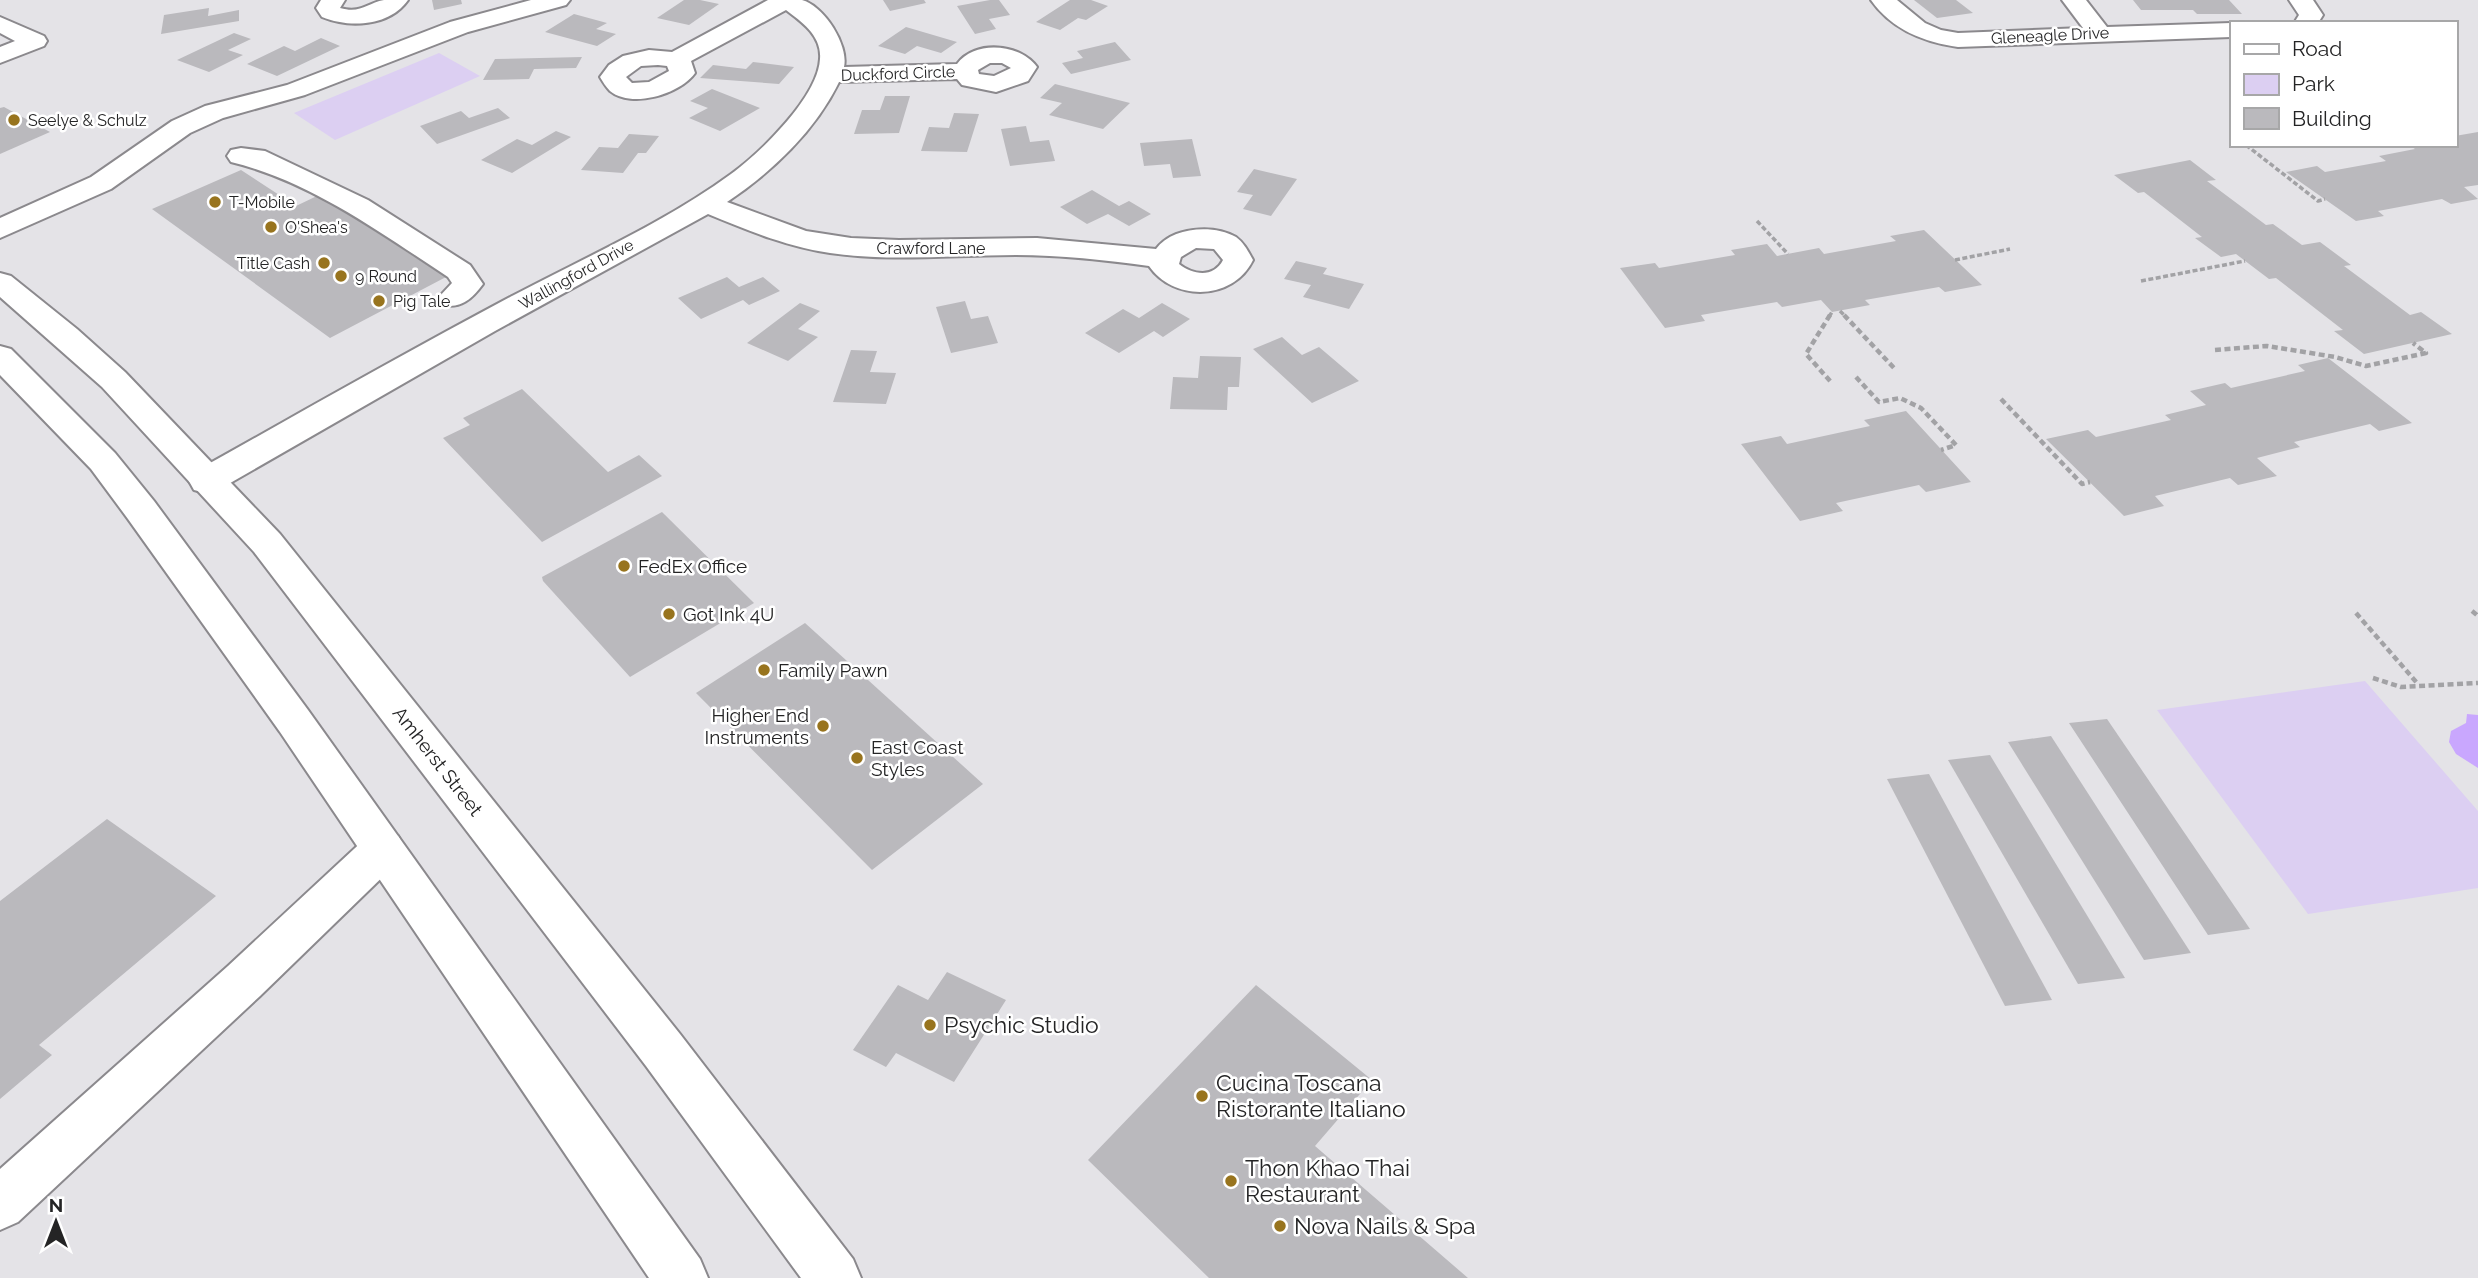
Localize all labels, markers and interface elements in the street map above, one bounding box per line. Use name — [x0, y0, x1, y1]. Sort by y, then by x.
legend — [2230, 21, 2457, 147]
street label: Gleneagle Drive — [1990, 23, 2110, 48]
text: Road — [2292, 36, 2342, 61]
street label: Duckford Circle — [840, 62, 956, 85]
text: Park — [2292, 71, 2335, 96]
text: Building — [2292, 106, 2372, 131]
place label: Seelye & Schulz — [28, 111, 147, 130]
marker: Seelye & Schulz — [6, 112, 22, 128]
place label: T-Mobile — [229, 193, 295, 212]
marker: T-Mobile — [207, 194, 223, 210]
place label: O'Shea's — [285, 218, 348, 237]
marker: O'Shea's — [263, 219, 279, 235]
street label: Wallingford Drive — [516, 235, 637, 314]
street label: Crawford Lane — [877, 239, 985, 258]
place label: Title Cash — [237, 254, 310, 273]
marker: Title Cash — [316, 255, 332, 271]
place label: 9 Round — [355, 267, 417, 286]
marker: 9 Round — [333, 268, 349, 284]
place label: Pig Tale — [393, 292, 451, 311]
marker: Pig Tale — [371, 293, 387, 309]
place label: FedEx Office — [638, 555, 747, 577]
marker: FedEx Office — [616, 558, 632, 574]
place label: Got Ink 4U — [683, 603, 774, 625]
marker: Got Ink 4U — [661, 606, 677, 622]
place label: Family Pawn — [778, 659, 888, 681]
marker: Family Pawn — [756, 662, 772, 678]
street label: Amherst Street — [389, 702, 488, 820]
place label: Higher End Instruments — [705, 704, 809, 748]
marker: Higher End Instruments — [815, 718, 831, 734]
place label: East Coast Styles — [871, 736, 964, 780]
marker: East Coast Styles — [849, 750, 865, 766]
place label: Psychic Studio — [944, 1011, 1099, 1038]
marker: Psychic Studio — [922, 1017, 938, 1033]
place label: Cucina Toscana Ristorante Italiano — [1216, 1069, 1406, 1122]
marker: Cucina Toscana Ristorante Italiano — [1194, 1088, 1210, 1104]
place label: Thon Khao Thai Restaurant — [1245, 1154, 1410, 1207]
marker: Thon Khao Thai Restaurant — [1223, 1173, 1239, 1189]
north arrow — [21, 1187, 91, 1257]
text: N — [49, 1194, 63, 1216]
place label: Nova Nails & Spa — [1294, 1212, 1476, 1239]
marker: Nova Nails & Spa — [1272, 1218, 1288, 1234]

